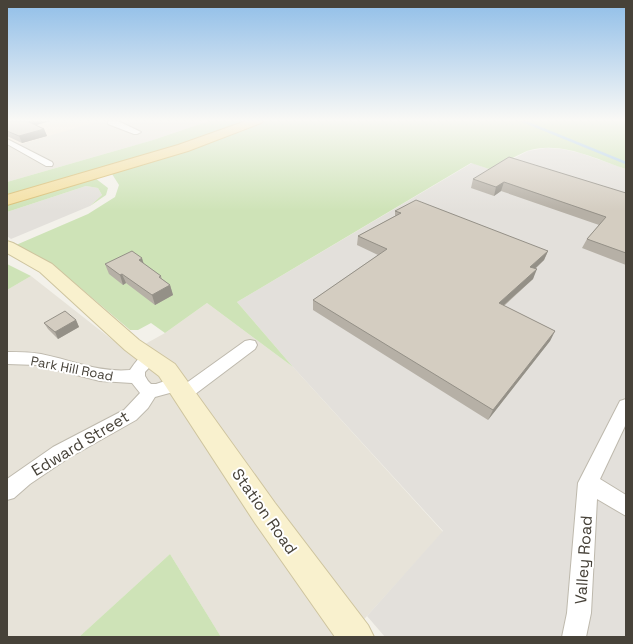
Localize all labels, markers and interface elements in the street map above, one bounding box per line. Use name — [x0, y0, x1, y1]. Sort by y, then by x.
street label: Park Hill Road — [29, 352, 115, 385]
street label: Edward Street — [28, 406, 133, 481]
street label: Station Road — [227, 464, 302, 558]
street label: Valley Road — [570, 515, 597, 605]

